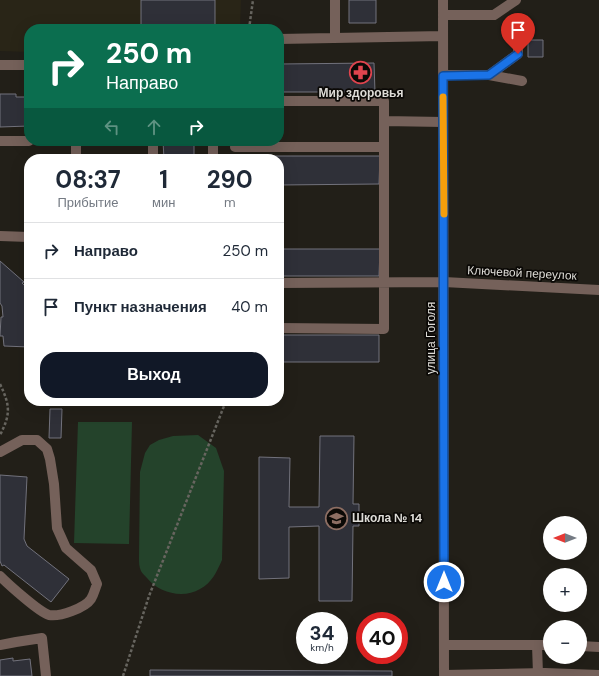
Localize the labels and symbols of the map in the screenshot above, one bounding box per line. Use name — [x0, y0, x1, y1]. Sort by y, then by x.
pin — [501, 13, 535, 54]
pharmacy icon: Мир здоровья — [348, 59, 374, 85]
place label: Мир здоровья — [319, 85, 403, 101]
street label: Ключевой переулок — [467, 262, 578, 284]
street label: улица Гоголя — [423, 302, 439, 374]
school or university icon: Школа № 14 — [324, 505, 350, 531]
place label: Школа № 14 — [352, 510, 423, 526]
north arrow — [543, 516, 587, 560]
position arrow — [423, 561, 465, 603]
speed limit sign: 40 — [356, 612, 408, 664]

